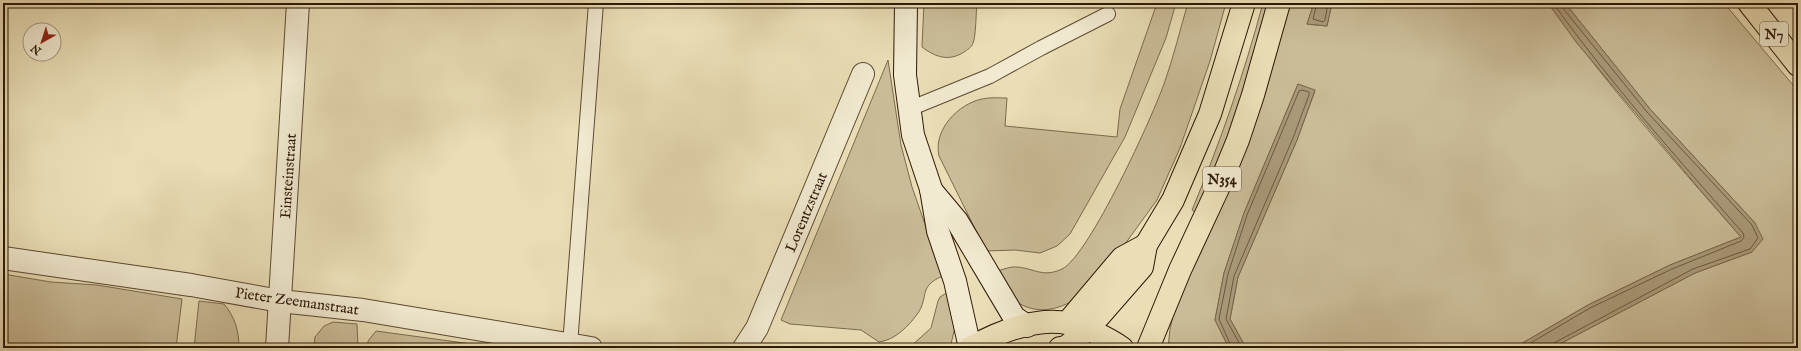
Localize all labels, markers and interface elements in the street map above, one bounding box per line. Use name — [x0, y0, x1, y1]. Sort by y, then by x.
north arrow — [22, 22, 62, 62]
road number: N7 — [1760, 22, 1788, 46]
text: N — [28, 40, 45, 58]
street label: Einsteinstraat — [276, 133, 301, 219]
road number: N354 — [1203, 167, 1241, 191]
street label: Lorentzstraat — [781, 169, 832, 255]
street label: Pieter Zeemanstraat — [234, 283, 360, 320]

